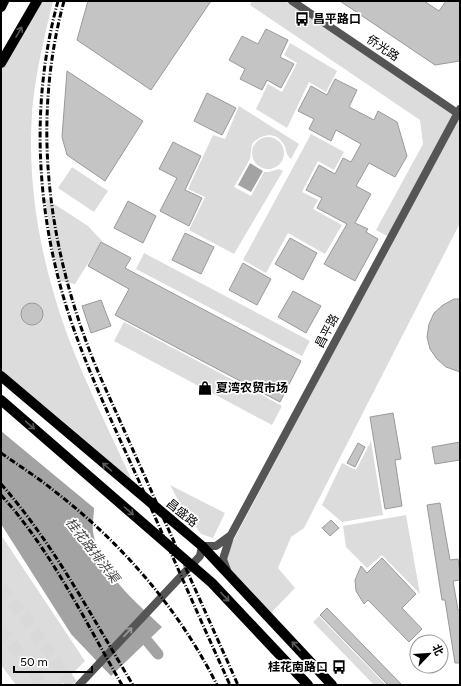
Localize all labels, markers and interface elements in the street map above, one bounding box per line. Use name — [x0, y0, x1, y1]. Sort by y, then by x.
bus stop icon: 昌平路口 — [294, 11, 310, 27]
place label: 昌平路口 — [313, 12, 361, 26]
one-way arrow — [15, 26, 23, 38]
street label: 侨光路 — [364, 32, 402, 64]
street label: 昌平路 — [312, 312, 342, 350]
shop icon: 夏湾农贸市场 — [197, 380, 213, 396]
place label: 夏湾农贸市场 — [216, 381, 288, 395]
one-way arrow — [25, 421, 36, 430]
one-way arrow — [102, 463, 113, 472]
street label: 昌盛路 — [164, 496, 200, 530]
one-way arrow — [123, 506, 134, 515]
water label: 桂花路排洪渠 — [63, 515, 124, 587]
one-way arrow — [221, 592, 230, 602]
one-way arrow — [124, 627, 133, 637]
north arrow — [409, 634, 449, 674]
one-way arrow — [291, 641, 301, 651]
text: 北 — [429, 642, 446, 658]
scale bar — [14, 648, 92, 674]
text: 50 m — [20, 655, 48, 669]
bus stop icon: 桂花南路口 — [331, 659, 347, 675]
place label: 桂花南路口 — [268, 660, 328, 674]

